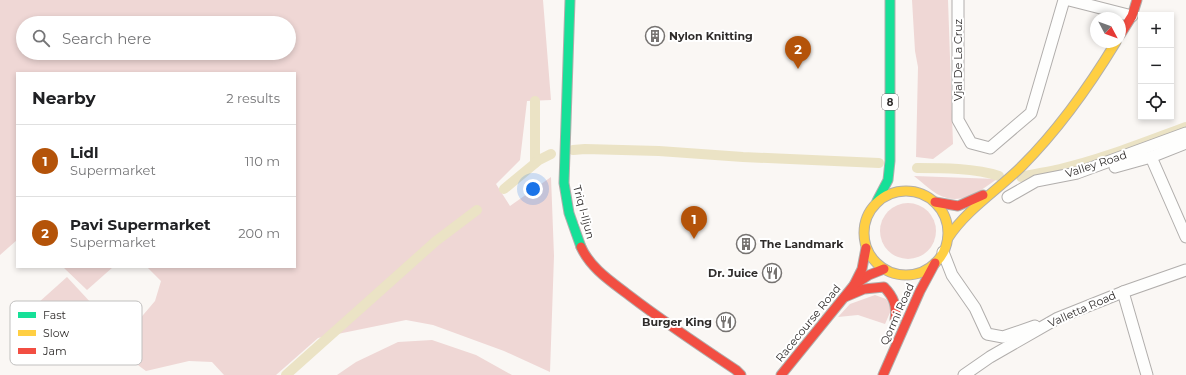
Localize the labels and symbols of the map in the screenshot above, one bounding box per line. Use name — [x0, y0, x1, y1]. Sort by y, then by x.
north arrow — [1090, 12, 1126, 48]
street label: Vjal De La Cruz — [951, 18, 965, 101]
building icon: Nylon Knitting — [644, 25, 666, 47]
place label: Nylon Knitting — [669, 29, 753, 43]
pin: 2 — [785, 36, 811, 69]
road number: 8 — [882, 94, 898, 110]
street label: Valley Road — [1064, 148, 1128, 180]
your location — [523, 179, 543, 199]
street label: Triq l-Iljun — [570, 184, 598, 240]
pin: 1 — [681, 206, 707, 239]
building icon: The Landmark — [735, 233, 757, 255]
place label: The Landmark — [760, 237, 844, 251]
restaurant icon: Dr. Juice — [761, 262, 783, 284]
place label: Dr. Juice — [708, 266, 758, 280]
street label: Racecourse Road — [772, 281, 844, 365]
street label: Qormi Road — [877, 281, 917, 347]
street label: Valletta Road — [1046, 288, 1118, 330]
legend — [10, 301, 142, 365]
text: Fast — [43, 308, 67, 322]
restaurant icon: Burger King — [715, 311, 737, 333]
place label: Burger King — [642, 315, 712, 329]
text: Slow — [43, 326, 69, 340]
text: Jam — [42, 344, 67, 358]

